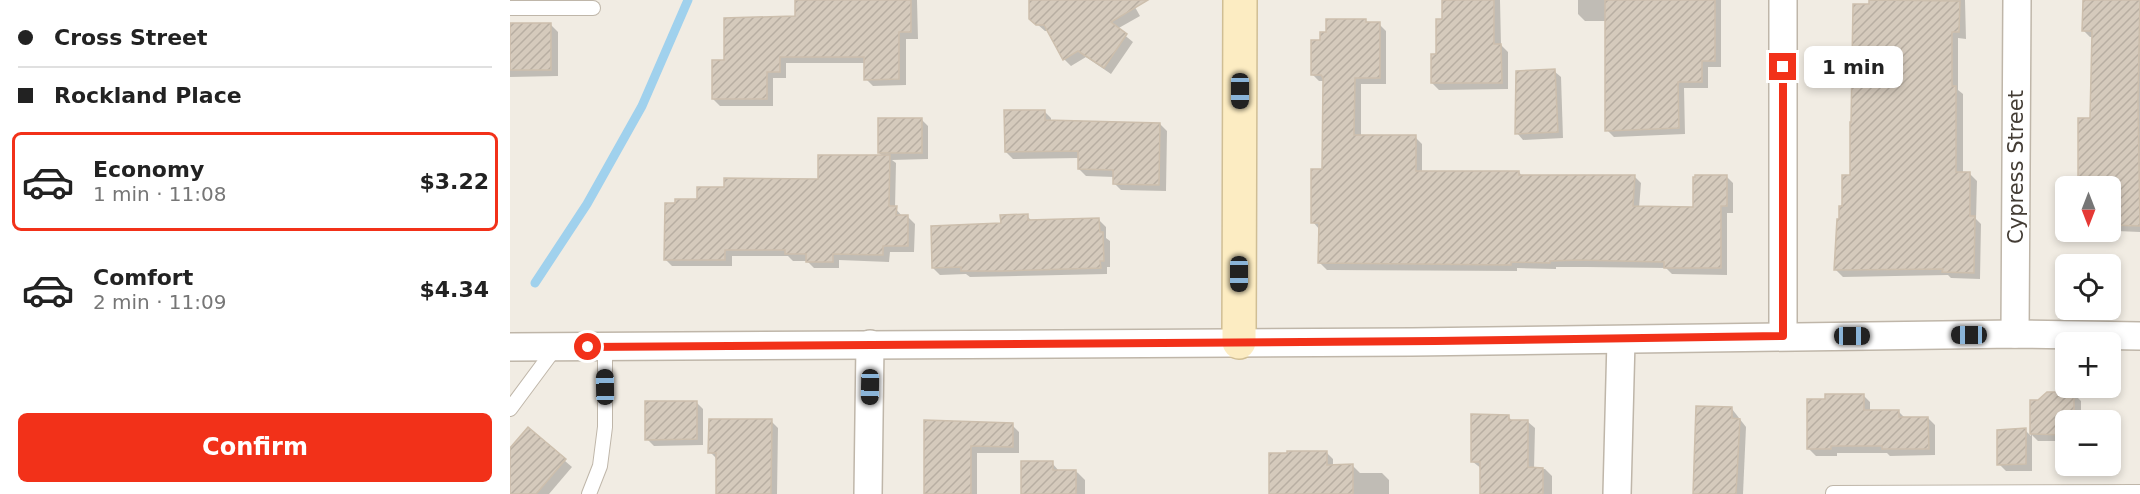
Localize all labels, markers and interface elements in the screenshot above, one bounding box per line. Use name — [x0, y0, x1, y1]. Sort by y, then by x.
text: Cross Street — [54, 25, 208, 50]
callout: 1 min — [1804, 46, 1903, 88]
route end — [1769, 53, 1796, 80]
text: 1 min — [1822, 55, 1885, 79]
car — [1231, 73, 1249, 109]
text: Rockland Place — [54, 83, 242, 108]
street label: Cypress Street — [2004, 90, 2028, 244]
icon: car — [21, 155, 75, 209]
text: Economy — [93, 157, 204, 182]
text: $3.22 — [419, 169, 489, 194]
north arrow — [2055, 176, 2121, 242]
map controls — [2055, 176, 2121, 476]
text: 1 min · 11:08 — [93, 182, 227, 206]
button: locate — [2055, 254, 2121, 320]
car — [1230, 256, 1248, 292]
icon: car — [21, 263, 75, 317]
text: Comfort — [93, 265, 193, 290]
text: $4.34 — [419, 277, 489, 302]
text: 2 min · 11:09 — [93, 290, 227, 314]
car — [1951, 326, 1987, 344]
car — [1834, 327, 1870, 345]
button: + — [2055, 332, 2121, 398]
route start — [574, 333, 601, 360]
car — [596, 369, 614, 405]
car — [861, 369, 879, 405]
button: − — [2055, 410, 2121, 476]
button: Confirm — [18, 413, 492, 482]

